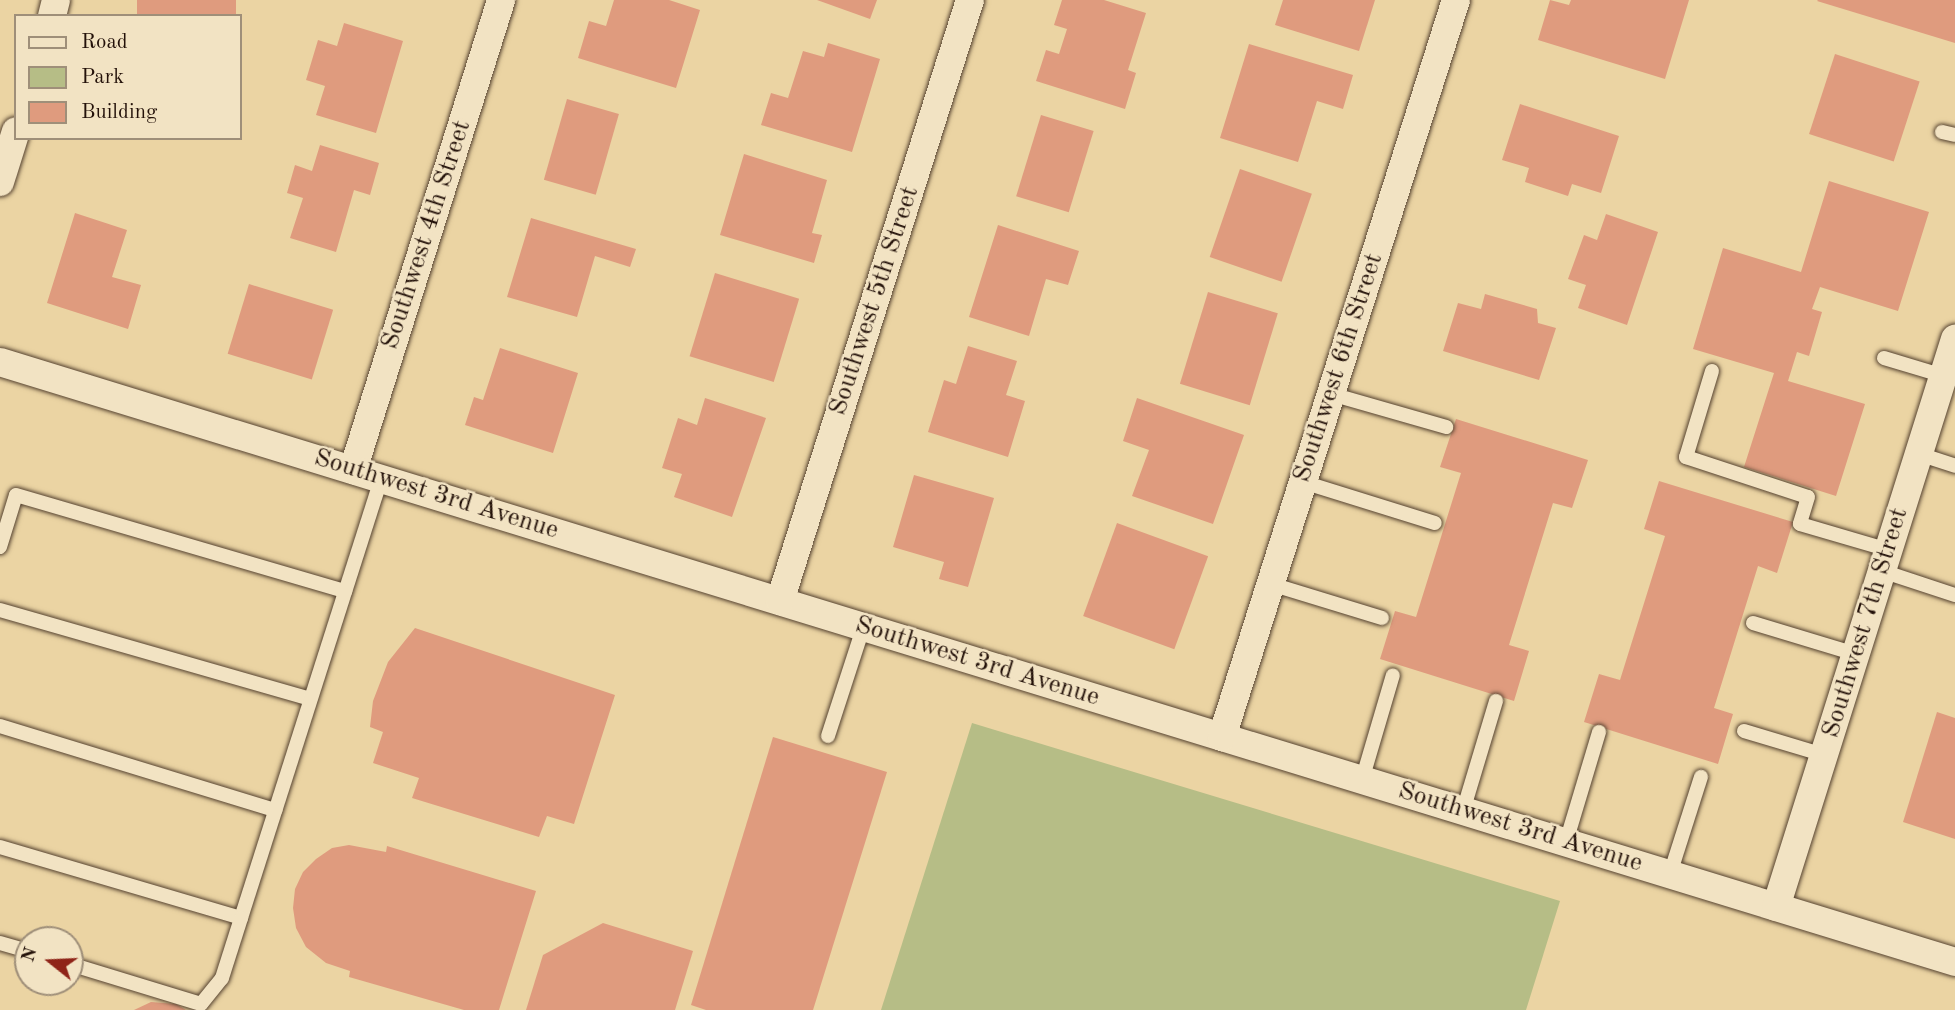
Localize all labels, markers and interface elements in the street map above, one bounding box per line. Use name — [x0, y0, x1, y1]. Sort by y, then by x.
legend — [14, 14, 242, 140]
text: Road — [81, 32, 128, 53]
text: Park — [81, 67, 124, 88]
text: Building — [81, 102, 157, 123]
street label: Southwest 4th Street — [375, 116, 479, 354]
street label: Southwest 5th Street — [823, 182, 927, 420]
street label: Southwest 6th Street — [1287, 249, 1391, 487]
street label: Southwest 3rd Avenue — [310, 443, 562, 547]
street label: Southwest 7th Street — [1816, 504, 1916, 742]
street label: Southwest 3rd Avenue — [851, 610, 1103, 714]
street label: Southwest 3rd Avenue — [1394, 776, 1646, 880]
north arrow — [14, 926, 84, 996]
text: N — [19, 945, 42, 965]

